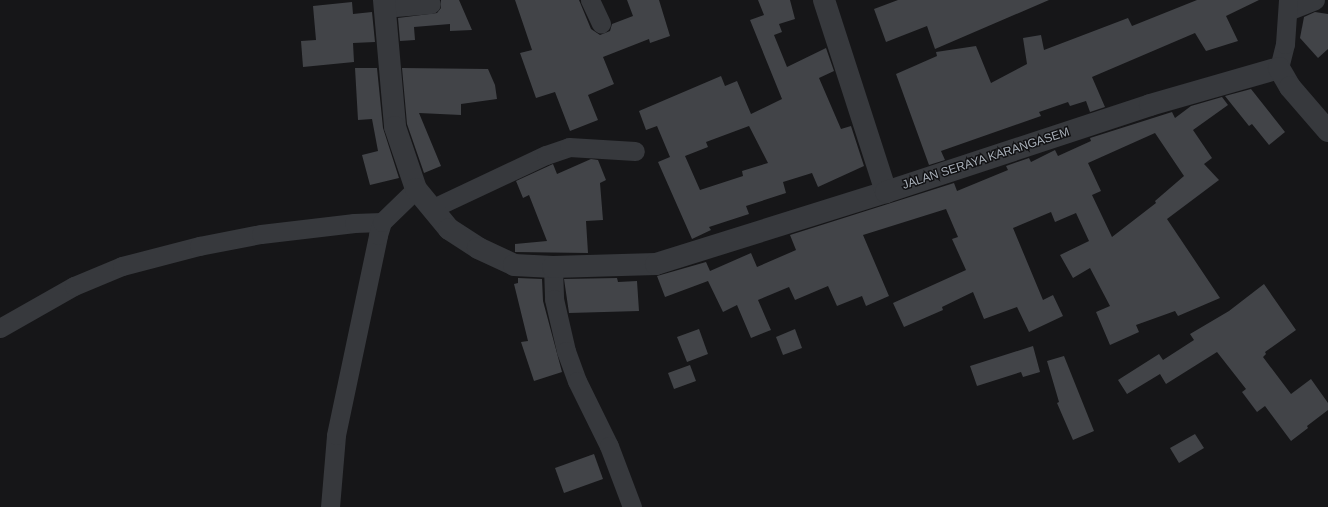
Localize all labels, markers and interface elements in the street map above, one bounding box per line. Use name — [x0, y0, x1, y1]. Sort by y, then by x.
street label: JALAN SERAYA KARANGASEM — [900, 125, 1072, 193]

